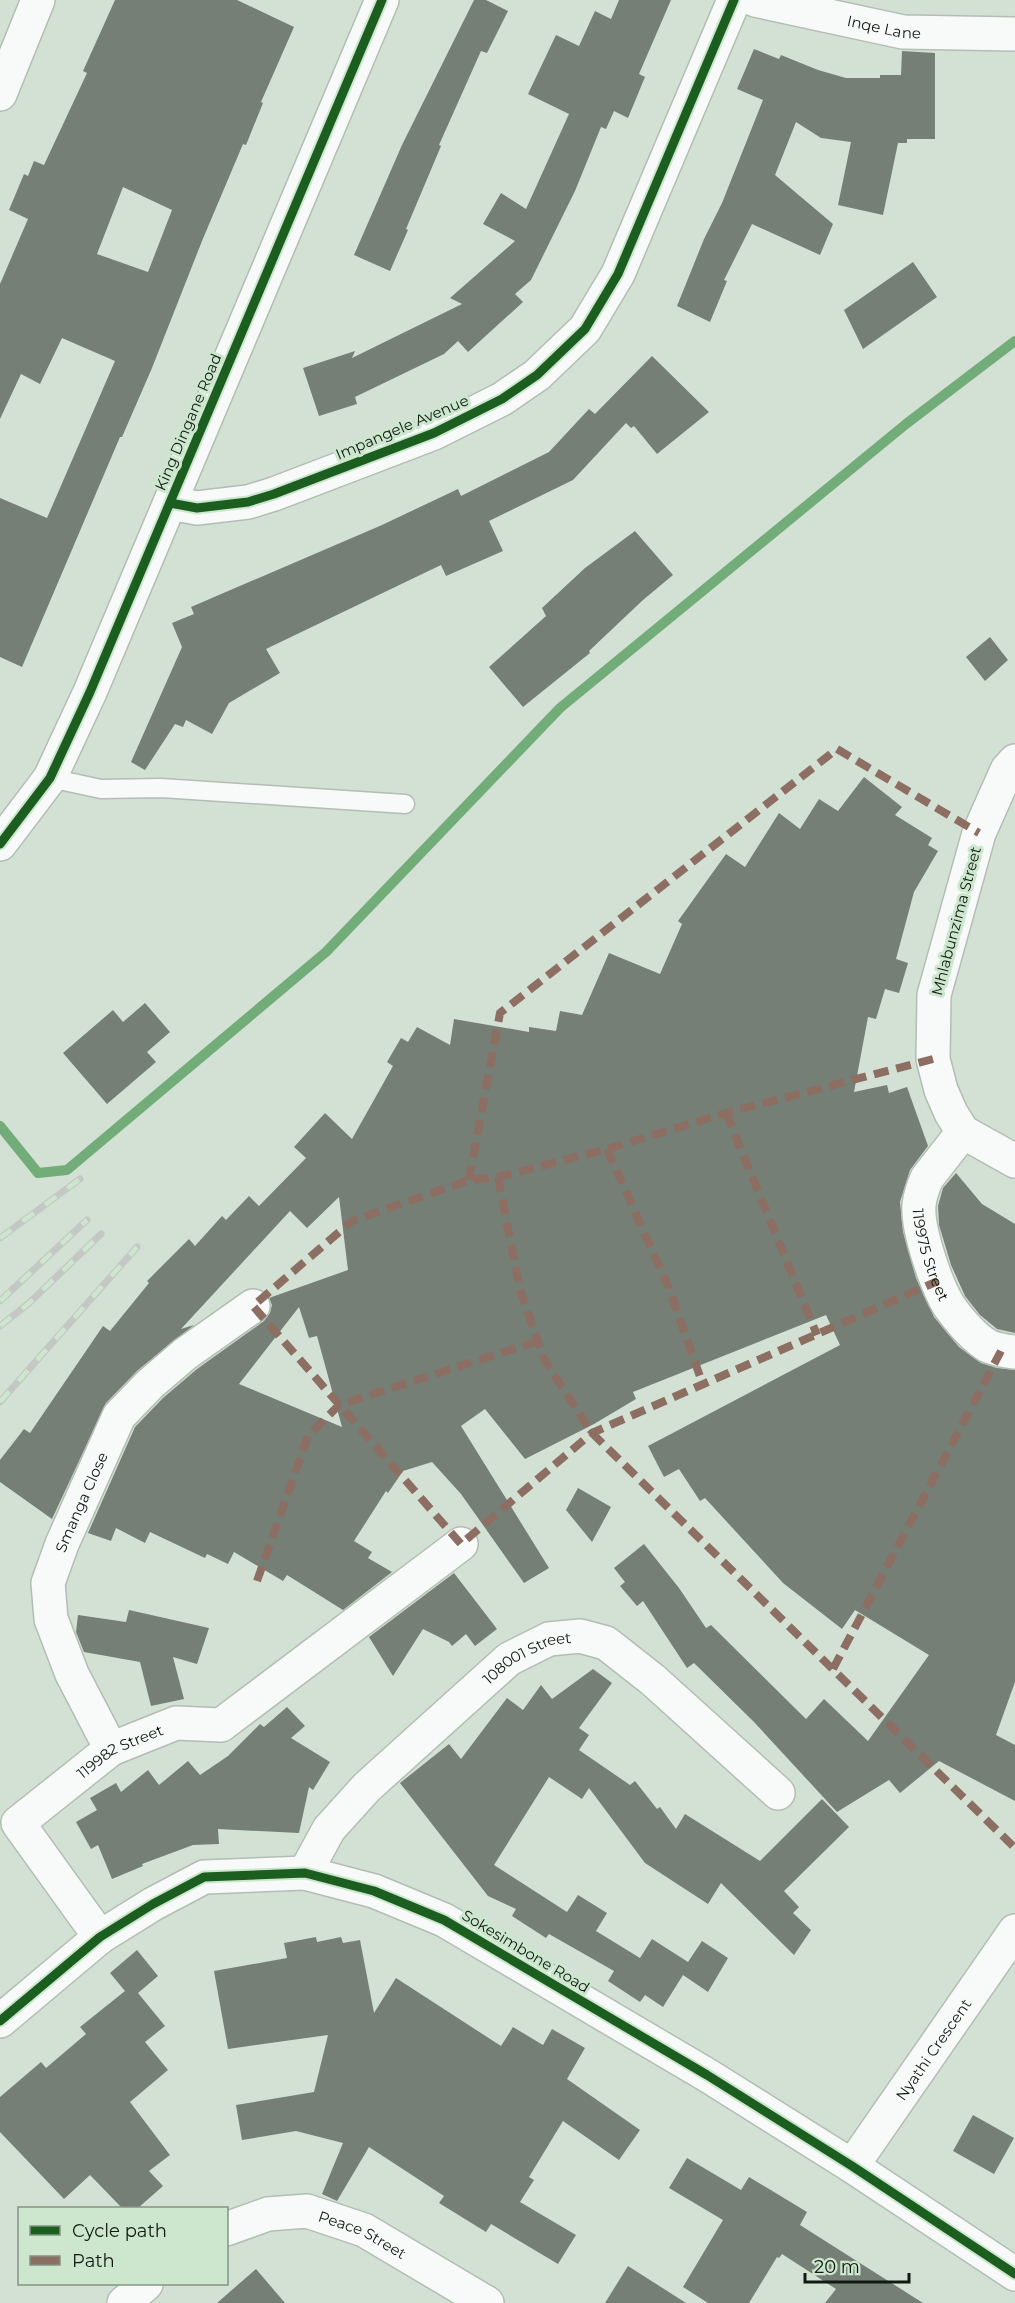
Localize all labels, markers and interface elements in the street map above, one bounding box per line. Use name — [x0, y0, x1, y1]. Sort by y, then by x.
street label: Inqe Lane — [845, 11, 921, 42]
street label: King Dingane Road — [151, 351, 225, 493]
street label: Impangele Avenue — [333, 390, 471, 464]
street label: Mhlabunzima Street — [927, 844, 985, 998]
street label: 119975 Street — [909, 1208, 954, 1304]
street label: Smanga Close — [50, 1449, 111, 1555]
street label: 108001 Street — [478, 1627, 572, 1688]
street label: 119982 Street — [73, 1720, 166, 1782]
street label: Sokesimbone Road — [459, 1905, 593, 1997]
street label: Nyathi Crescent — [891, 1995, 975, 2104]
street label: Peace Street — [316, 2206, 410, 2263]
legend — [18, 2207, 228, 2285]
text: Cycle path — [72, 2220, 167, 2242]
scale bar — [805, 2246, 908, 2284]
text: Path — [72, 2250, 115, 2272]
text: 20 m — [814, 2256, 860, 2278]

